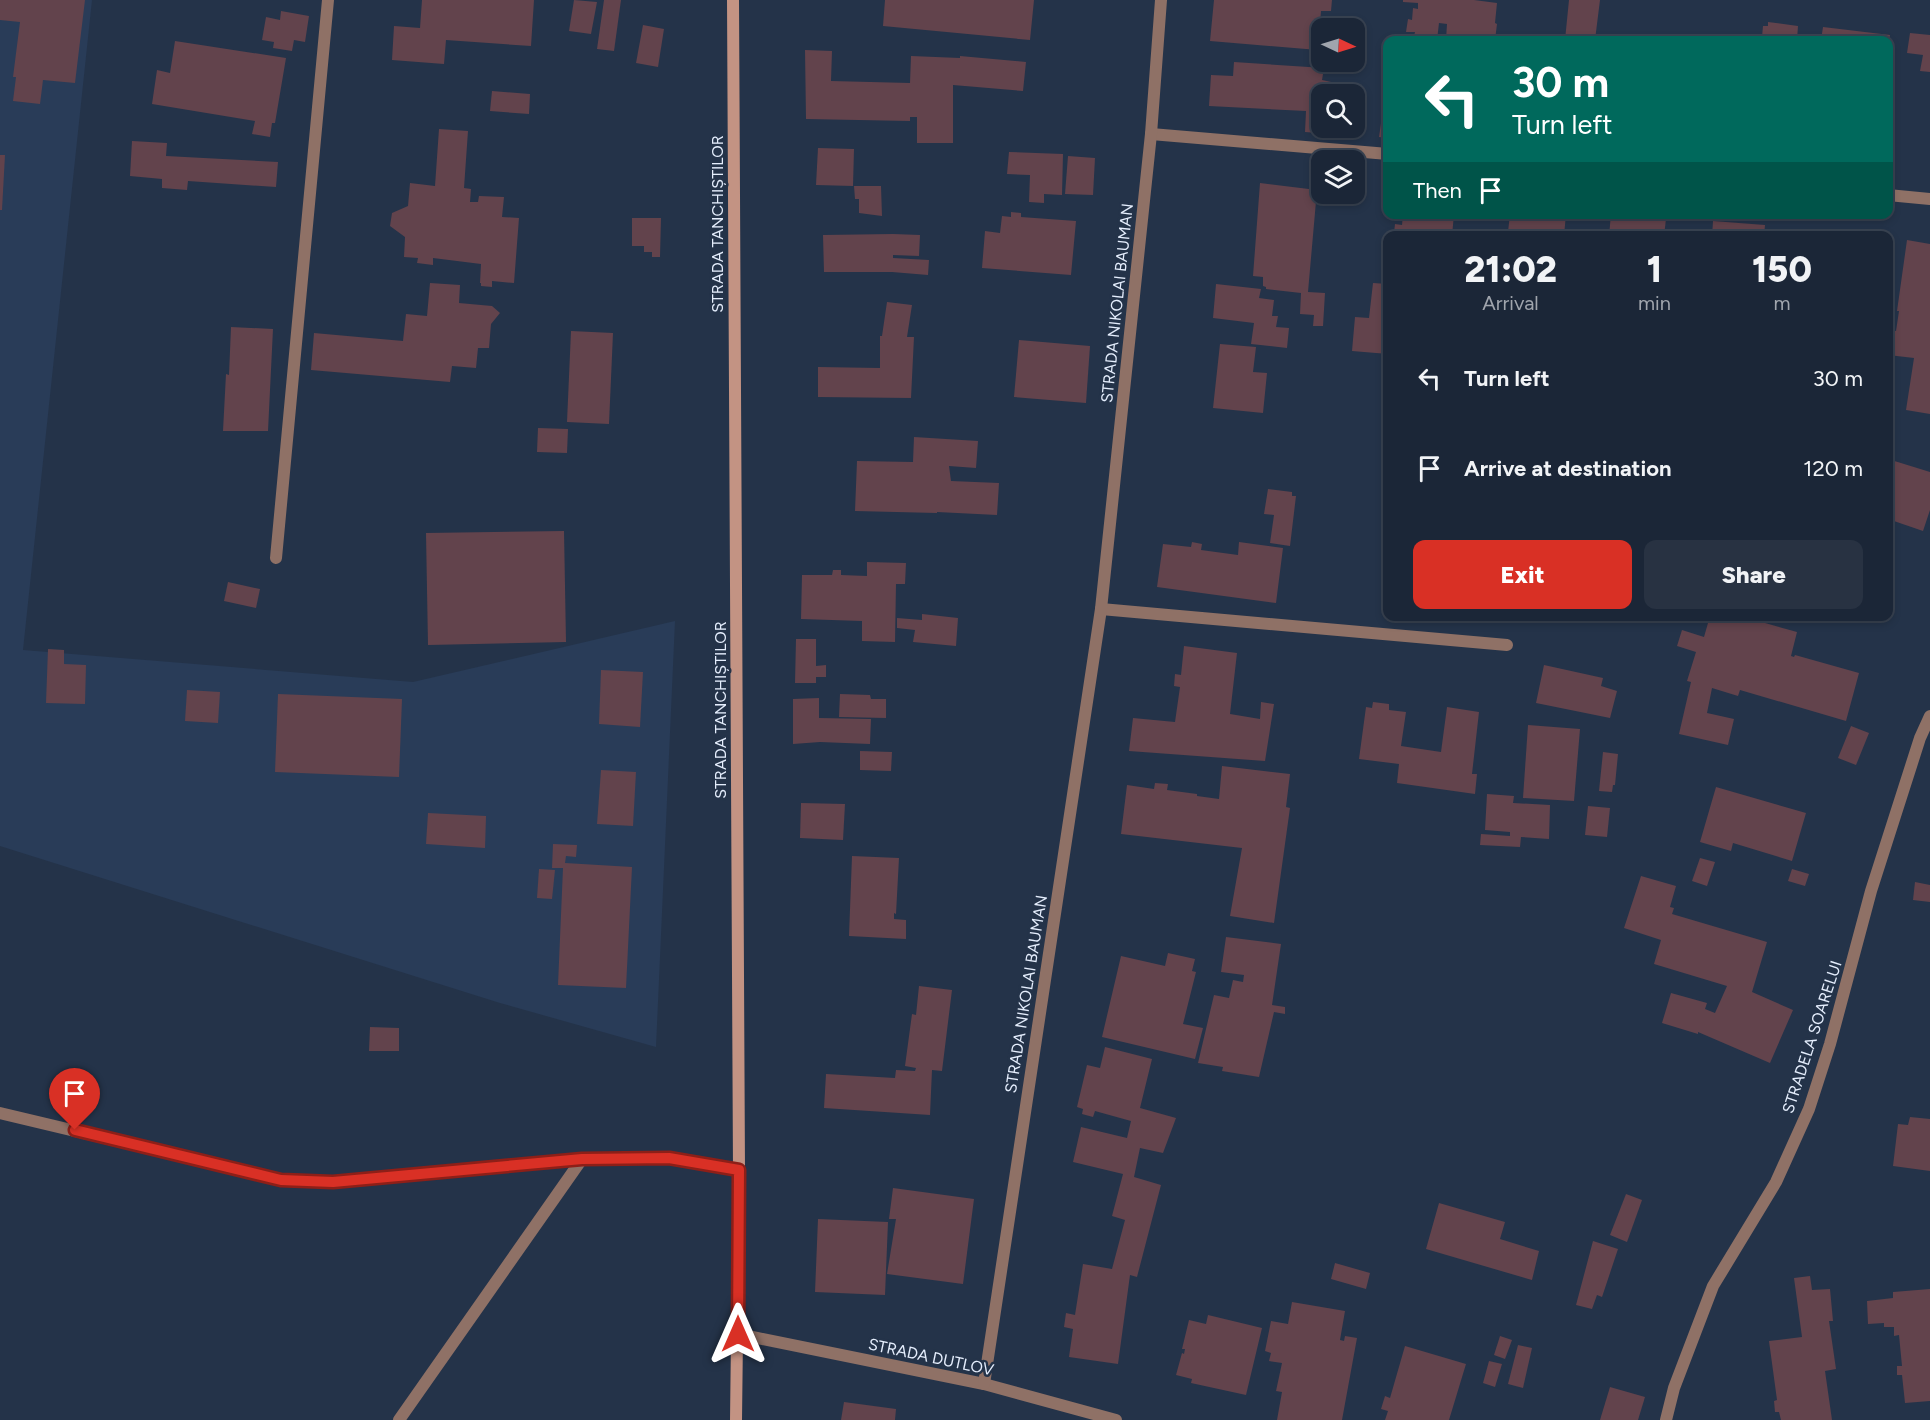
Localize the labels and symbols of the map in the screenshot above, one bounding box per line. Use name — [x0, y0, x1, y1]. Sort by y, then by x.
north arrow — [1311, 18, 1365, 72]
street label: STRADA TANCHIȘTILOR — [708, 135, 727, 313]
street label: STRADA NIKOLAI BAUMAN — [1097, 202, 1137, 404]
street label: STRADA TANCHIȘTILOR — [711, 621, 730, 799]
street label: STRADA NIKOLAI BAUMAN — [1001, 894, 1051, 1094]
street label: STRADELA SOARELUI — [1778, 958, 1846, 1116]
pin — [49, 1068, 100, 1130]
position arrow — [706, 1302, 770, 1366]
street label: STRADA DUTLOV — [867, 1334, 995, 1380]

